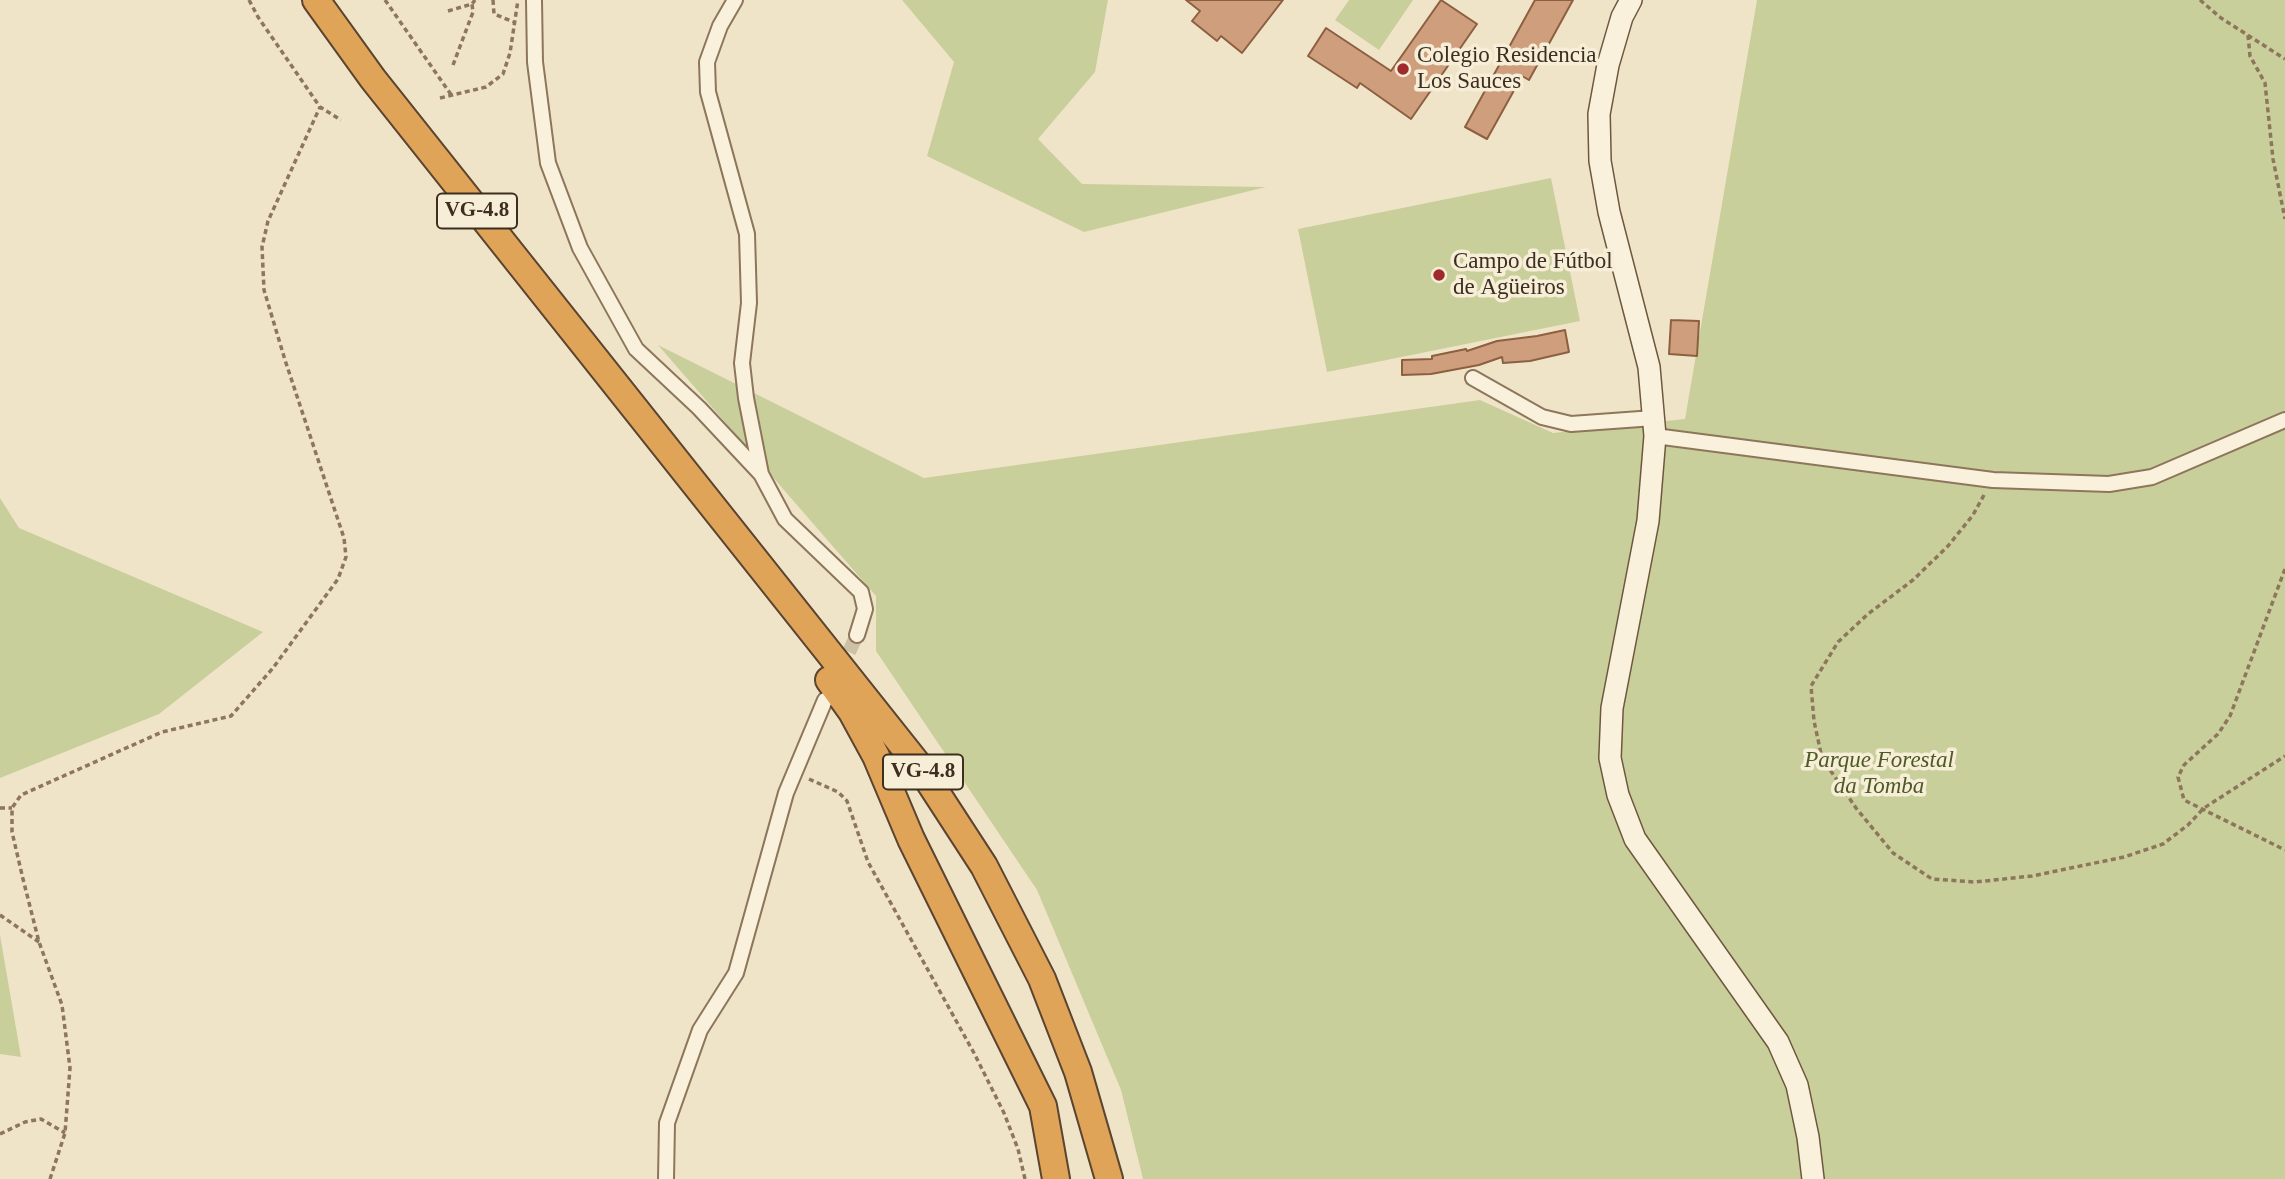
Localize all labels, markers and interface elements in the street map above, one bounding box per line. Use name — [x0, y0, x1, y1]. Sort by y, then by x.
place label: Colegio Residencia Los Sauces — [1417, 42, 1596, 96]
marker: Colegio Residencia Los Sauces — [1395, 61, 1411, 77]
road number: VG-4.8 — [437, 194, 517, 228]
place label: Campo de Fútbol de Agüeiros — [1453, 248, 1613, 302]
marker: Campo de Fútbol de Agüeiros — [1431, 267, 1447, 283]
park label: Parque Forestal da Tomba — [1804, 747, 1954, 801]
road number: VG-4.8 — [883, 754, 963, 790]

